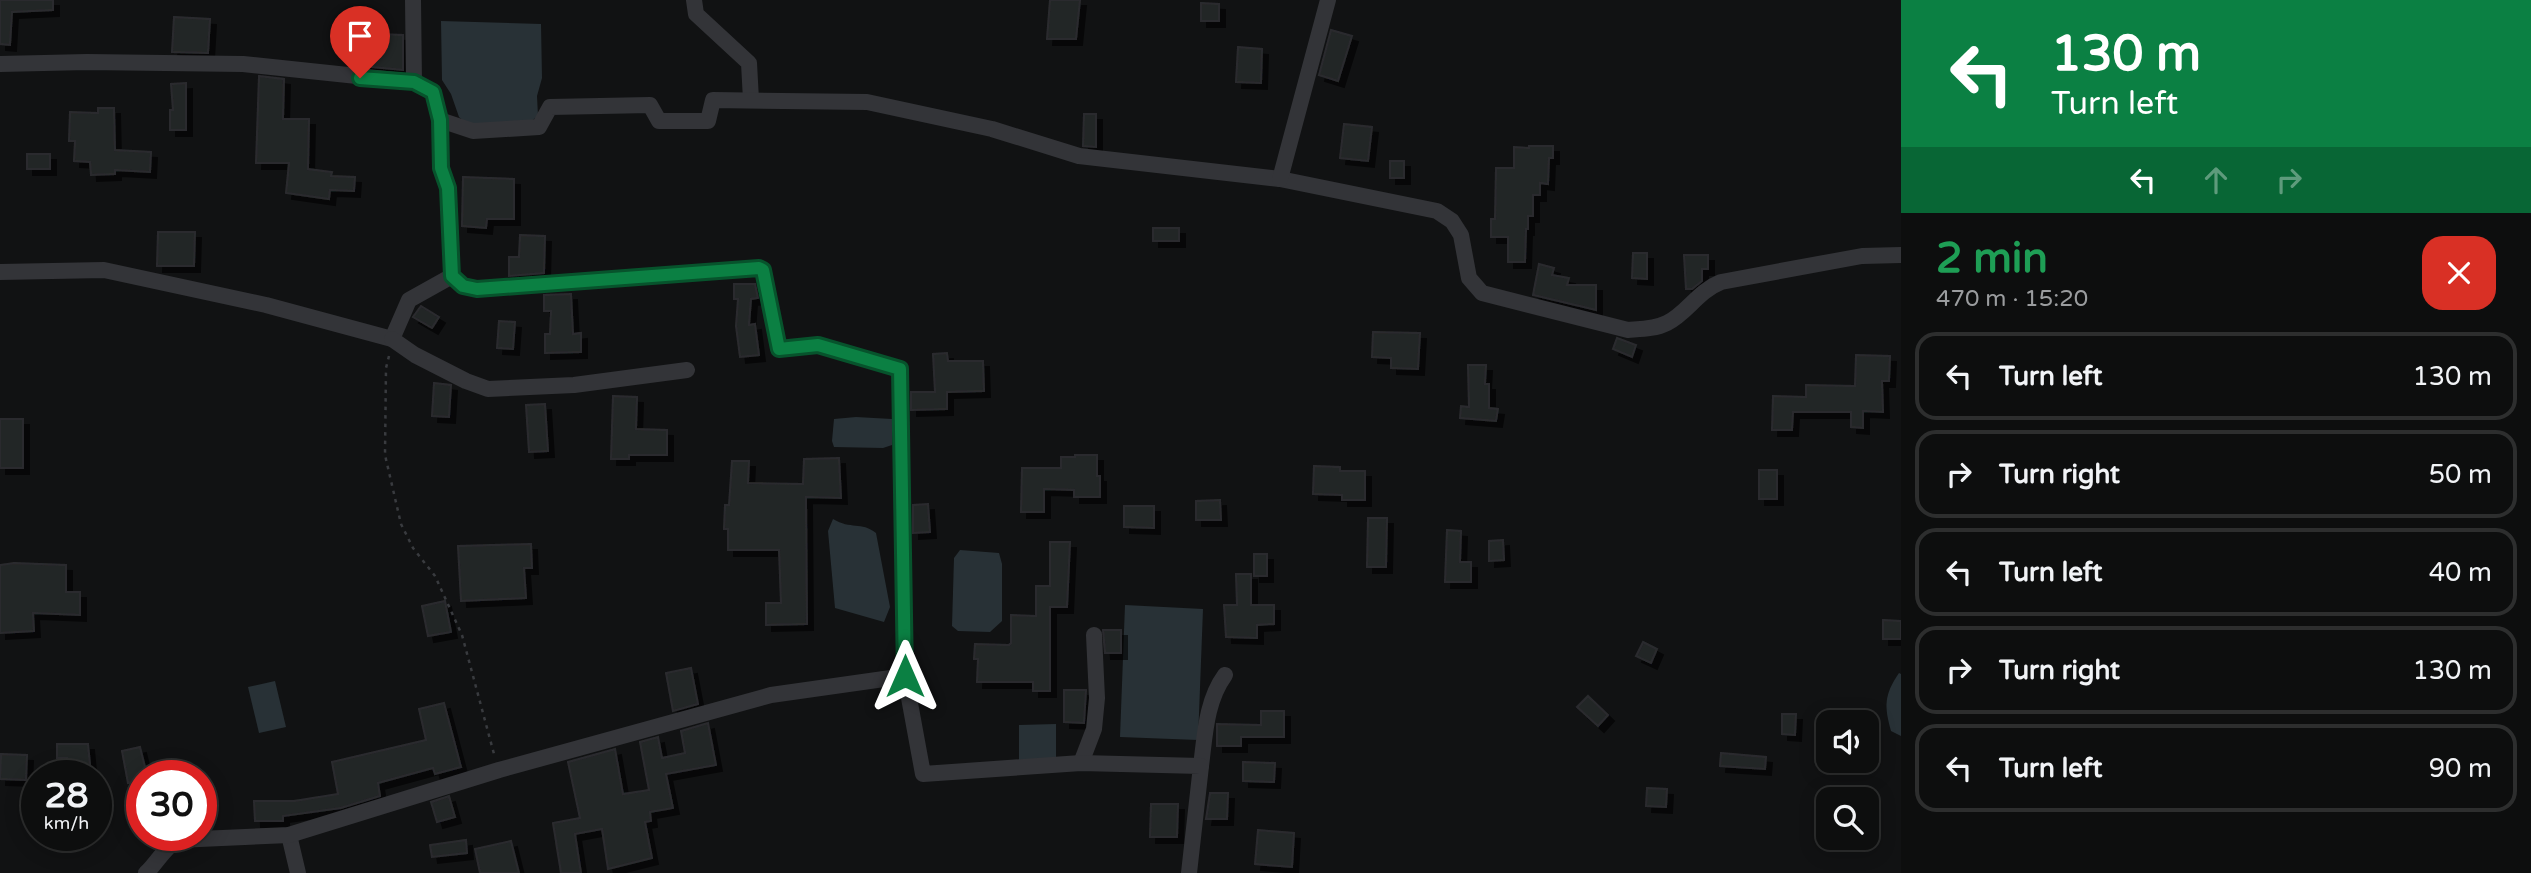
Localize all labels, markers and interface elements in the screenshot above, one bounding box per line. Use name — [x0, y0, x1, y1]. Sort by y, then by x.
pin — [330, 6, 390, 78]
icon: arrive — [341, 17, 379, 55]
text: 130 m — [2051, 25, 2201, 84]
icon: left — [1936, 28, 2027, 119]
text: Turn left — [2051, 85, 2178, 123]
icon: left — [2124, 161, 2162, 199]
icon: ahead — [2197, 161, 2235, 199]
icon: right — [2270, 161, 2308, 199]
text: 2 min — [1936, 233, 2048, 284]
button: close — [2422, 236, 2496, 310]
text: 470 m · 15:20 — [1936, 285, 2088, 313]
icon: left — [1940, 357, 1978, 395]
text: Turn left — [1999, 361, 2102, 392]
text: 130 m — [2412, 361, 2492, 392]
icon: right — [1940, 455, 1978, 493]
text: Turn right — [1999, 459, 2120, 490]
text: 50 m — [2429, 459, 2492, 490]
icon: left — [1940, 553, 1978, 591]
text: Turn left — [1999, 557, 2102, 588]
text: 40 m — [2429, 557, 2492, 588]
position arrow — [868, 639, 942, 713]
icon: right — [1940, 651, 1978, 689]
text: Turn right — [1999, 655, 2120, 686]
text: 130 m — [2412, 655, 2492, 686]
map controls — [1816, 710, 1879, 850]
button: sound — [1816, 710, 1879, 773]
icon: left — [1940, 749, 1978, 787]
text: Turn left — [1999, 753, 2102, 784]
text: 90 m — [2429, 753, 2492, 784]
speed limit sign: 30 — [126, 760, 217, 851]
text: 28 — [45, 775, 88, 817]
button: search — [1816, 787, 1879, 850]
text: km/h — [44, 812, 89, 834]

